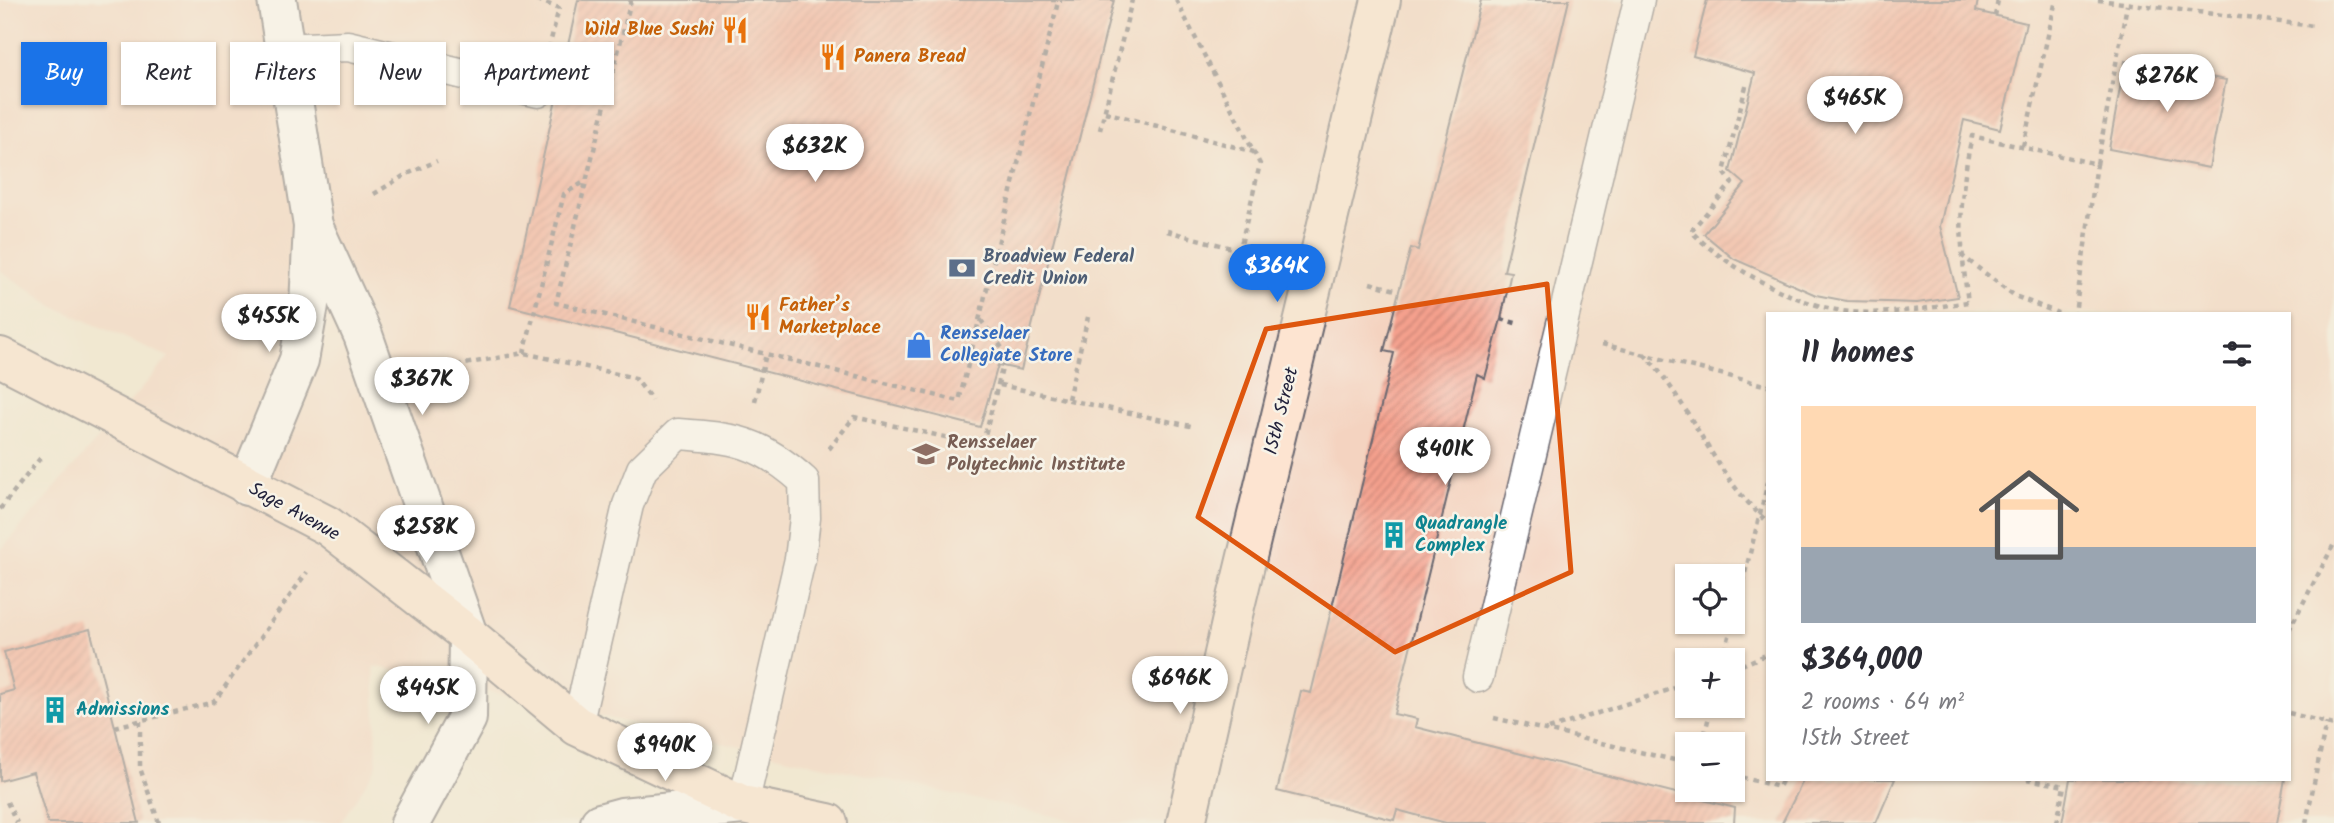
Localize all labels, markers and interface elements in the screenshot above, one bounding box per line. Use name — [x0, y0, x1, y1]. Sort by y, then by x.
place label: Wild Blue Sushi — [585, 15, 715, 45]
restaurant icon: Wild Blue Sushi — [720, 15, 750, 45]
chip: Buy — [21, 42, 107, 105]
chip: Rent — [121, 42, 216, 105]
chip: Filters — [230, 42, 340, 105]
chip: New — [354, 42, 446, 105]
chip: Apartment — [460, 42, 614, 105]
restaurant icon: Panera Bread — [818, 42, 848, 72]
place label: Panera Bread — [854, 42, 966, 72]
pin: $276K — [2118, 54, 2216, 114]
text: $276K — [2135, 59, 2199, 95]
pin: $465K — [1806, 76, 1904, 136]
text: $465K — [1823, 81, 1887, 117]
pin: $632K — [766, 124, 864, 184]
text: $632K — [782, 129, 848, 165]
place label: Broadview Federal Credit Union — [983, 242, 1135, 294]
pin: $364K — [1228, 244, 1326, 304]
text: $364K — [1244, 249, 1310, 285]
bank icon: Broadview Federal Credit Union — [947, 253, 977, 283]
place label: Father’s Marketplace — [779, 291, 881, 343]
pin: $455K — [220, 294, 318, 354]
text: $455K — [237, 299, 301, 335]
restaurant icon: Father’s Marketplace — [743, 302, 773, 332]
place label: Rensselaer Collegiate Store — [940, 319, 1073, 371]
shop icon: Rensselaer Collegiate Store — [904, 330, 934, 360]
text: 11 homes — [1801, 330, 1914, 378]
icon: filters — [2218, 335, 2256, 373]
pin: $367K — [373, 358, 471, 417]
text: $367K — [390, 362, 454, 398]
street label: 15th Street — [1257, 363, 1308, 458]
place label: Rensselaer Polytechnic Institute — [947, 428, 1125, 480]
pin: $401K — [1396, 428, 1494, 487]
text: $401K — [1416, 432, 1474, 468]
school or university icon: Rensselaer Polytechnic Institute — [911, 439, 941, 469]
icon: home — [1966, 452, 2092, 578]
street label: Sage Avenue — [243, 475, 345, 550]
pin: $258K — [377, 505, 475, 565]
place label: Quadrangle Complex — [1415, 509, 1507, 561]
text: $258K — [393, 510, 459, 546]
building icon: Quadrangle Complex — [1379, 520, 1409, 550]
map controls — [1675, 564, 1745, 802]
button: locate — [1675, 564, 1745, 634]
text: $364,000 — [1801, 637, 1922, 685]
button: + — [1675, 648, 1745, 718]
pin: $696K — [1131, 656, 1229, 716]
text: $696K — [1148, 661, 1212, 697]
pin: $445K — [379, 666, 477, 726]
text: $445K — [396, 671, 460, 707]
text: 2 rooms · 64 m² — [1801, 685, 1964, 721]
building icon: Admissions — [40, 695, 70, 725]
place label: Admissions — [76, 695, 170, 725]
text: 15th Street — [1801, 721, 1909, 757]
pin: $940K — [616, 724, 714, 783]
text: $940K — [633, 728, 697, 764]
button: − — [1675, 732, 1745, 802]

